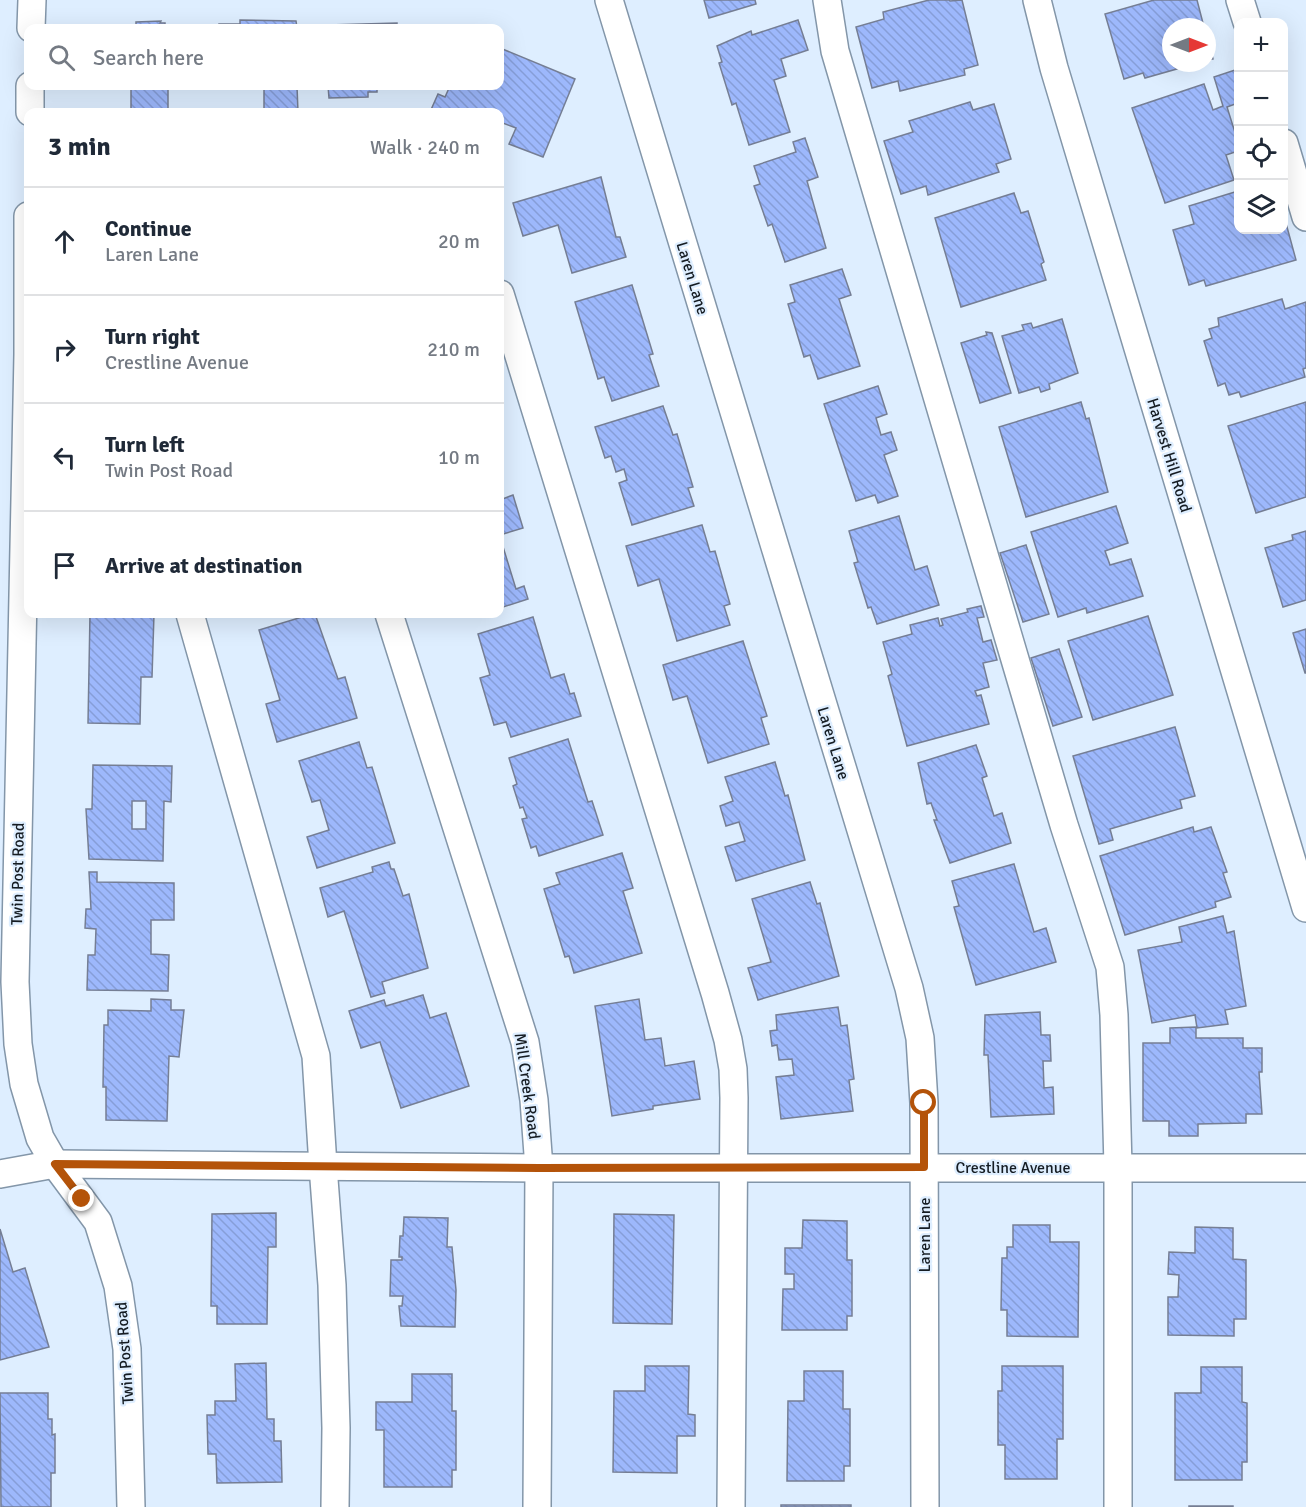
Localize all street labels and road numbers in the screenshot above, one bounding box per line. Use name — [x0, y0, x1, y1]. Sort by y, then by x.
street label: Laren Lane — [671, 239, 713, 317]
street label: Harvest Hill Road — [1142, 396, 1196, 515]
street label: Laren Lane — [812, 704, 854, 782]
street label: Twin Post Road — [7, 823, 29, 925]
street label: Mill Creek Road — [510, 1032, 544, 1141]
street label: Crestline Avenue — [955, 1158, 1071, 1178]
street label: Laren Lane — [915, 1197, 935, 1273]
street label: Twin Post Road — [111, 1301, 139, 1405]

